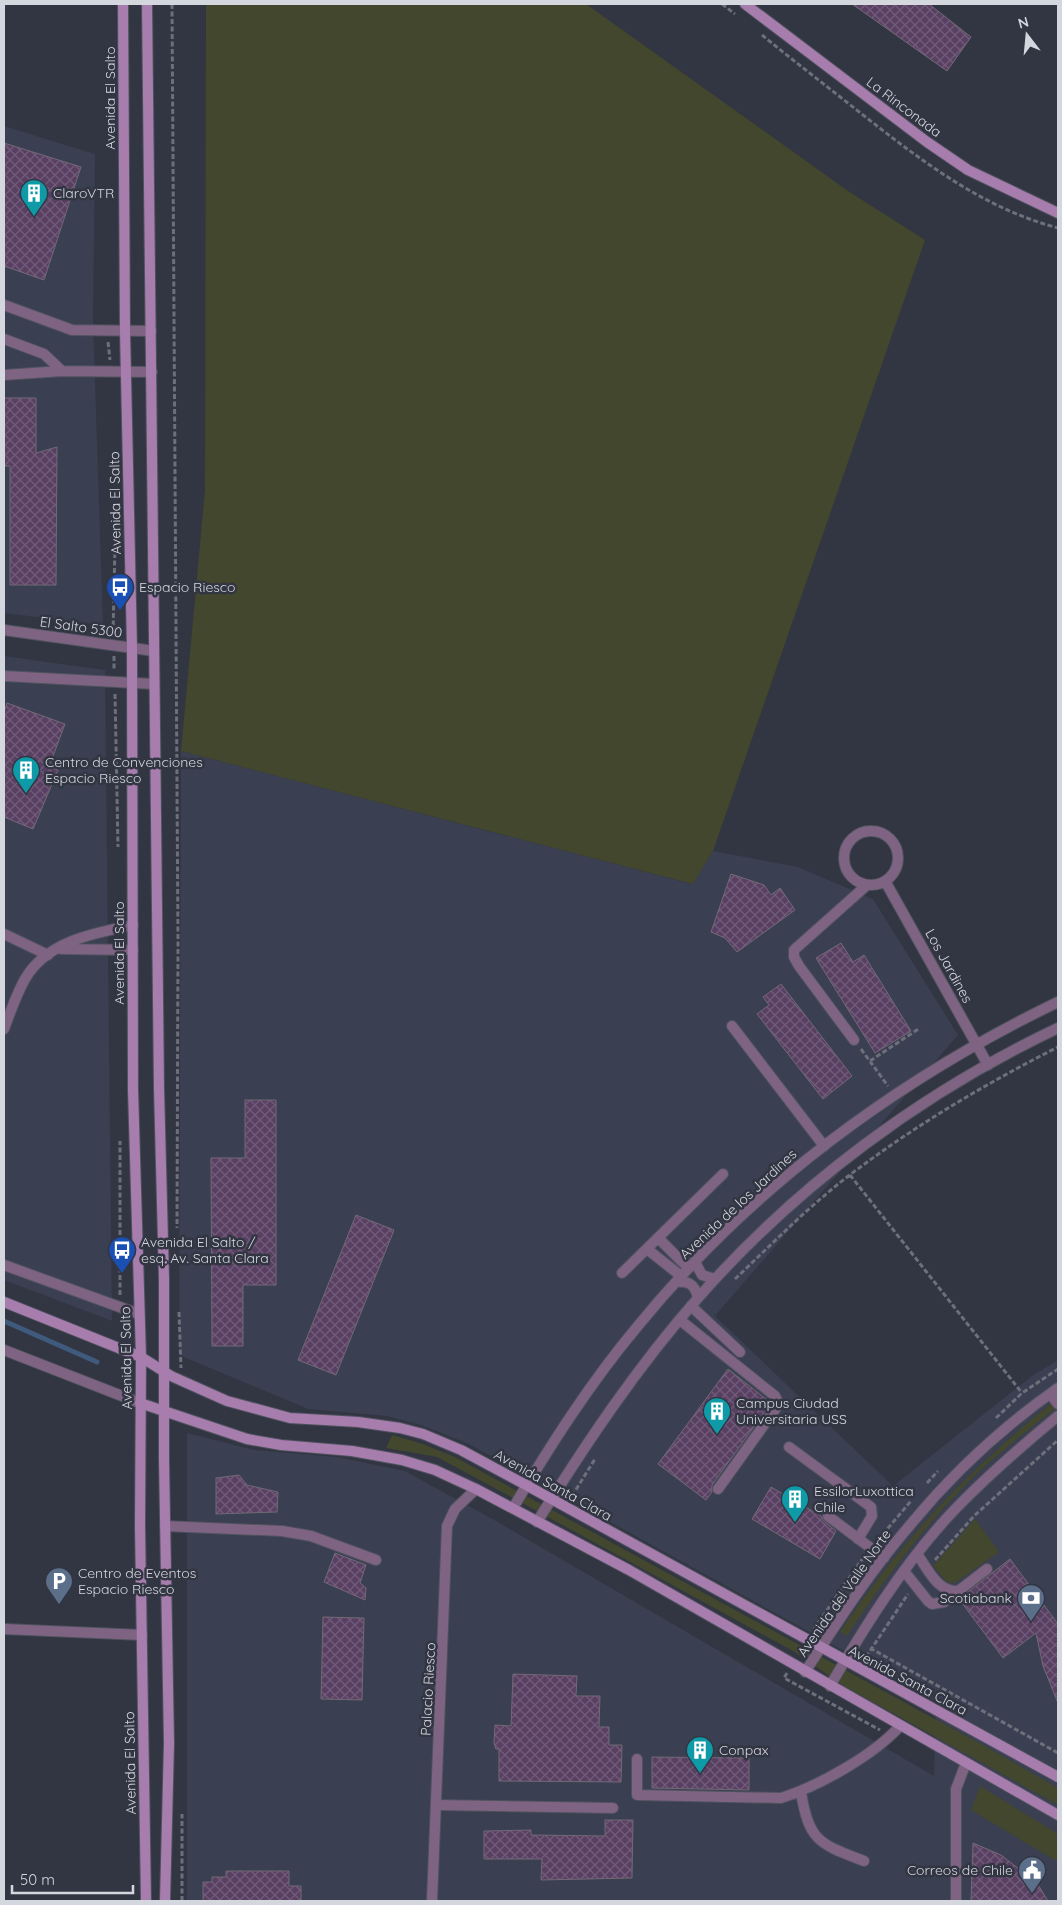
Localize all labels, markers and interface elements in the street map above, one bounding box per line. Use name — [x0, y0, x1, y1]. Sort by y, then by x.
north arrow — [1002, 10, 1052, 60]
text: N — [1016, 12, 1031, 33]
street label: Avenida El Salto — [101, 46, 119, 150]
street label: La Rinconada — [863, 73, 945, 141]
building icon: ClaroVTR — [19, 178, 49, 217]
place label: ClaroVTR — [53, 184, 114, 202]
street label: Avenida El Salto — [105, 451, 125, 555]
bus stop icon: Espacio Riesco — [105, 572, 135, 611]
place label: Espacio Riesco — [139, 578, 236, 596]
street label: El Salto 5300 — [39, 612, 123, 642]
place label: Centro de Convenciones Espacio Riesco — [45, 753, 203, 787]
building icon: Centro de Convenciones Espacio Riesco — [11, 755, 41, 794]
street label: Avenida El Salto — [110, 901, 128, 1005]
street label: Los Jardines — [921, 926, 977, 1006]
street label: Avenida de los Jardines — [676, 1145, 800, 1263]
place label: Avenida El Salto / esq. Av. Santa Clara — [141, 1233, 269, 1267]
bus stop icon: Avenida El Salto / esq. Av. Santa Clara — [107, 1235, 137, 1274]
street label: Avenida El Salto — [116, 1306, 136, 1410]
place label: Campus Ciudad Universitaria USS — [736, 1394, 847, 1428]
building icon: Campus Ciudad Universitaria USS — [702, 1396, 732, 1435]
street label: Avenida Santa Clara — [491, 1445, 615, 1525]
place label: EssilorLuxottica Chile — [814, 1482, 914, 1516]
building icon: EssilorLuxottica Chile — [780, 1484, 810, 1523]
street label: Avenida del Valle Norte — [793, 1526, 895, 1660]
place label: Centro de Eventos Espacio Riesco — [78, 1564, 196, 1598]
parking icon: Centro de Eventos Espacio Riesco — [44, 1566, 74, 1605]
bank icon: Scotiabank — [1016, 1583, 1046, 1622]
place label: Scotiabank — [940, 1589, 1012, 1607]
street label: Avenida Santa Clara — [846, 1641, 970, 1719]
street label: Palacio Riesco — [417, 1642, 439, 1736]
street label: Avenida El Salto — [120, 1711, 140, 1815]
building icon: Conpax — [685, 1735, 715, 1774]
place label: Conpax — [719, 1741, 769, 1759]
public building icon: Correos de Chile — [1017, 1855, 1047, 1894]
place label: Correos de Chile — [907, 1861, 1013, 1879]
scale bar — [12, 1862, 134, 1894]
text: 50 m — [20, 1870, 55, 1889]

